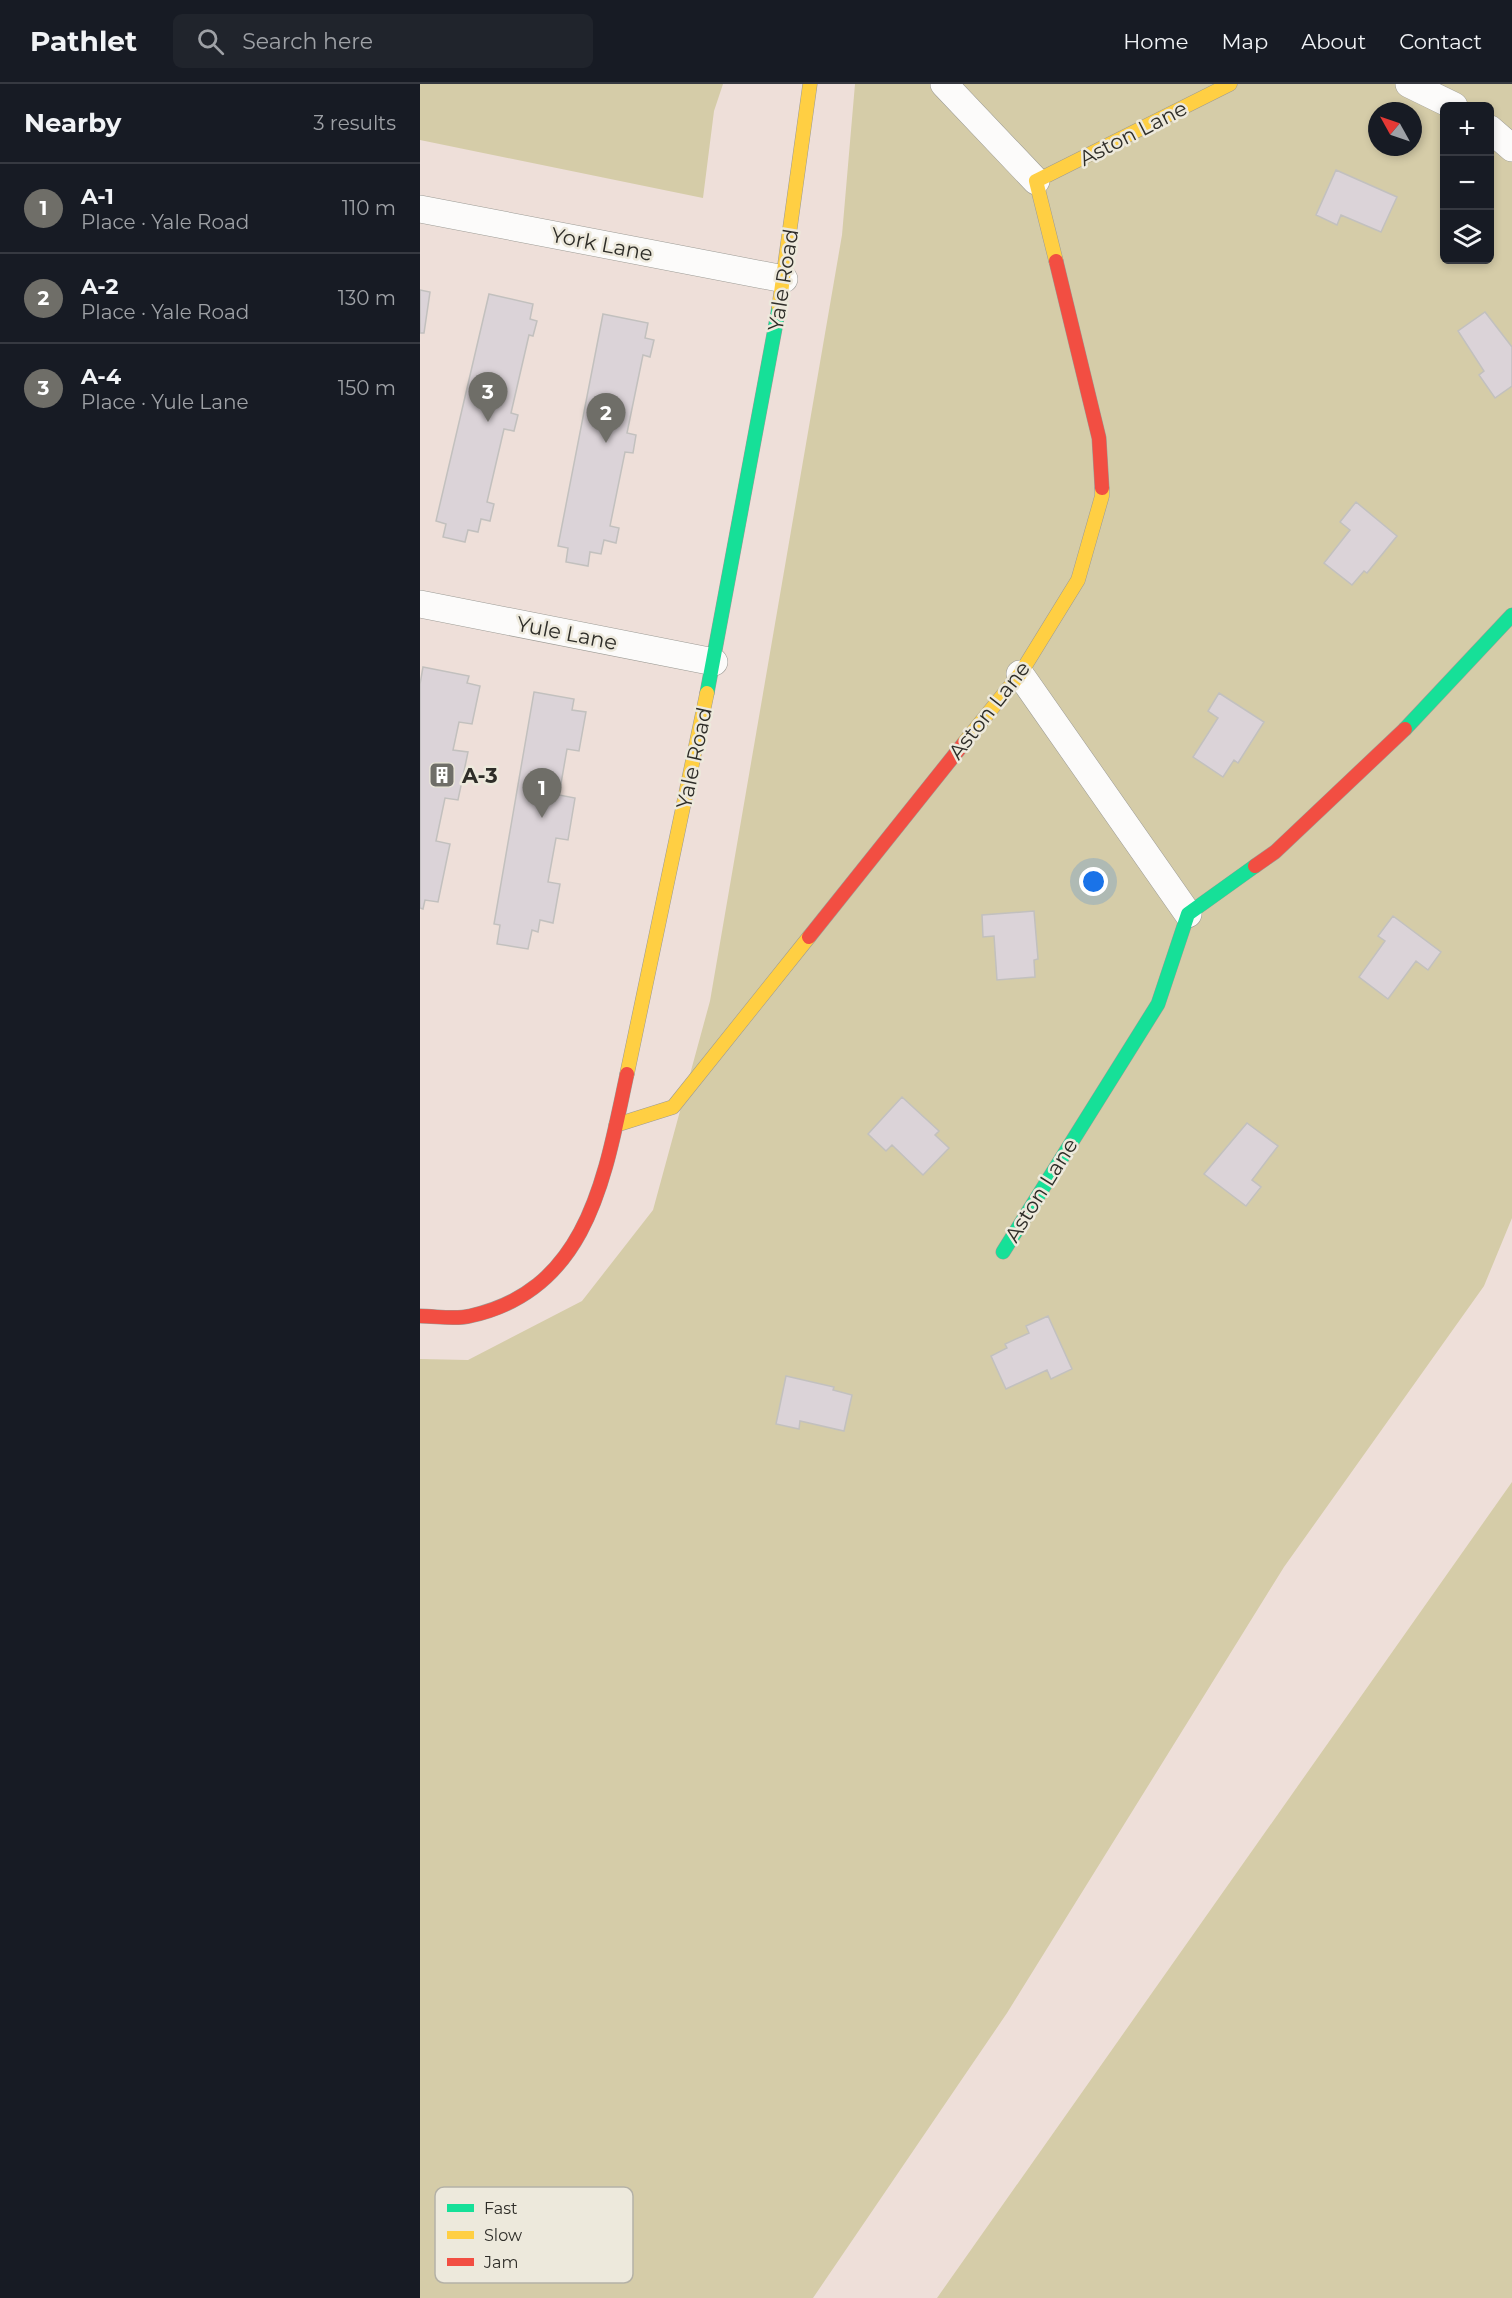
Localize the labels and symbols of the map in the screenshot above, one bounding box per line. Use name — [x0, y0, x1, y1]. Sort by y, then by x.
street label: Aston Lane — [1075, 95, 1191, 171]
north arrow — [1368, 102, 1422, 156]
street label: York Lane — [549, 222, 655, 266]
street label: Yale Road — [763, 227, 803, 333]
pin: 3 — [468, 372, 508, 422]
pin: 2 — [586, 394, 626, 443]
street label: Yule Lane — [514, 611, 620, 655]
street label: Aston Lane — [943, 656, 1035, 764]
street label: Yale Road — [671, 705, 717, 811]
building icon: A-3 — [427, 760, 457, 790]
place label: A-3 — [461, 763, 498, 788]
pin: 1 — [522, 768, 562, 818]
your location — [1079, 867, 1108, 896]
street label: Aston Lane — [999, 1133, 1083, 1247]
legend — [435, 2187, 633, 2283]
text: Fast — [484, 2199, 518, 2218]
text: Slow — [484, 2226, 522, 2245]
text: Jam — [483, 2253, 518, 2272]

